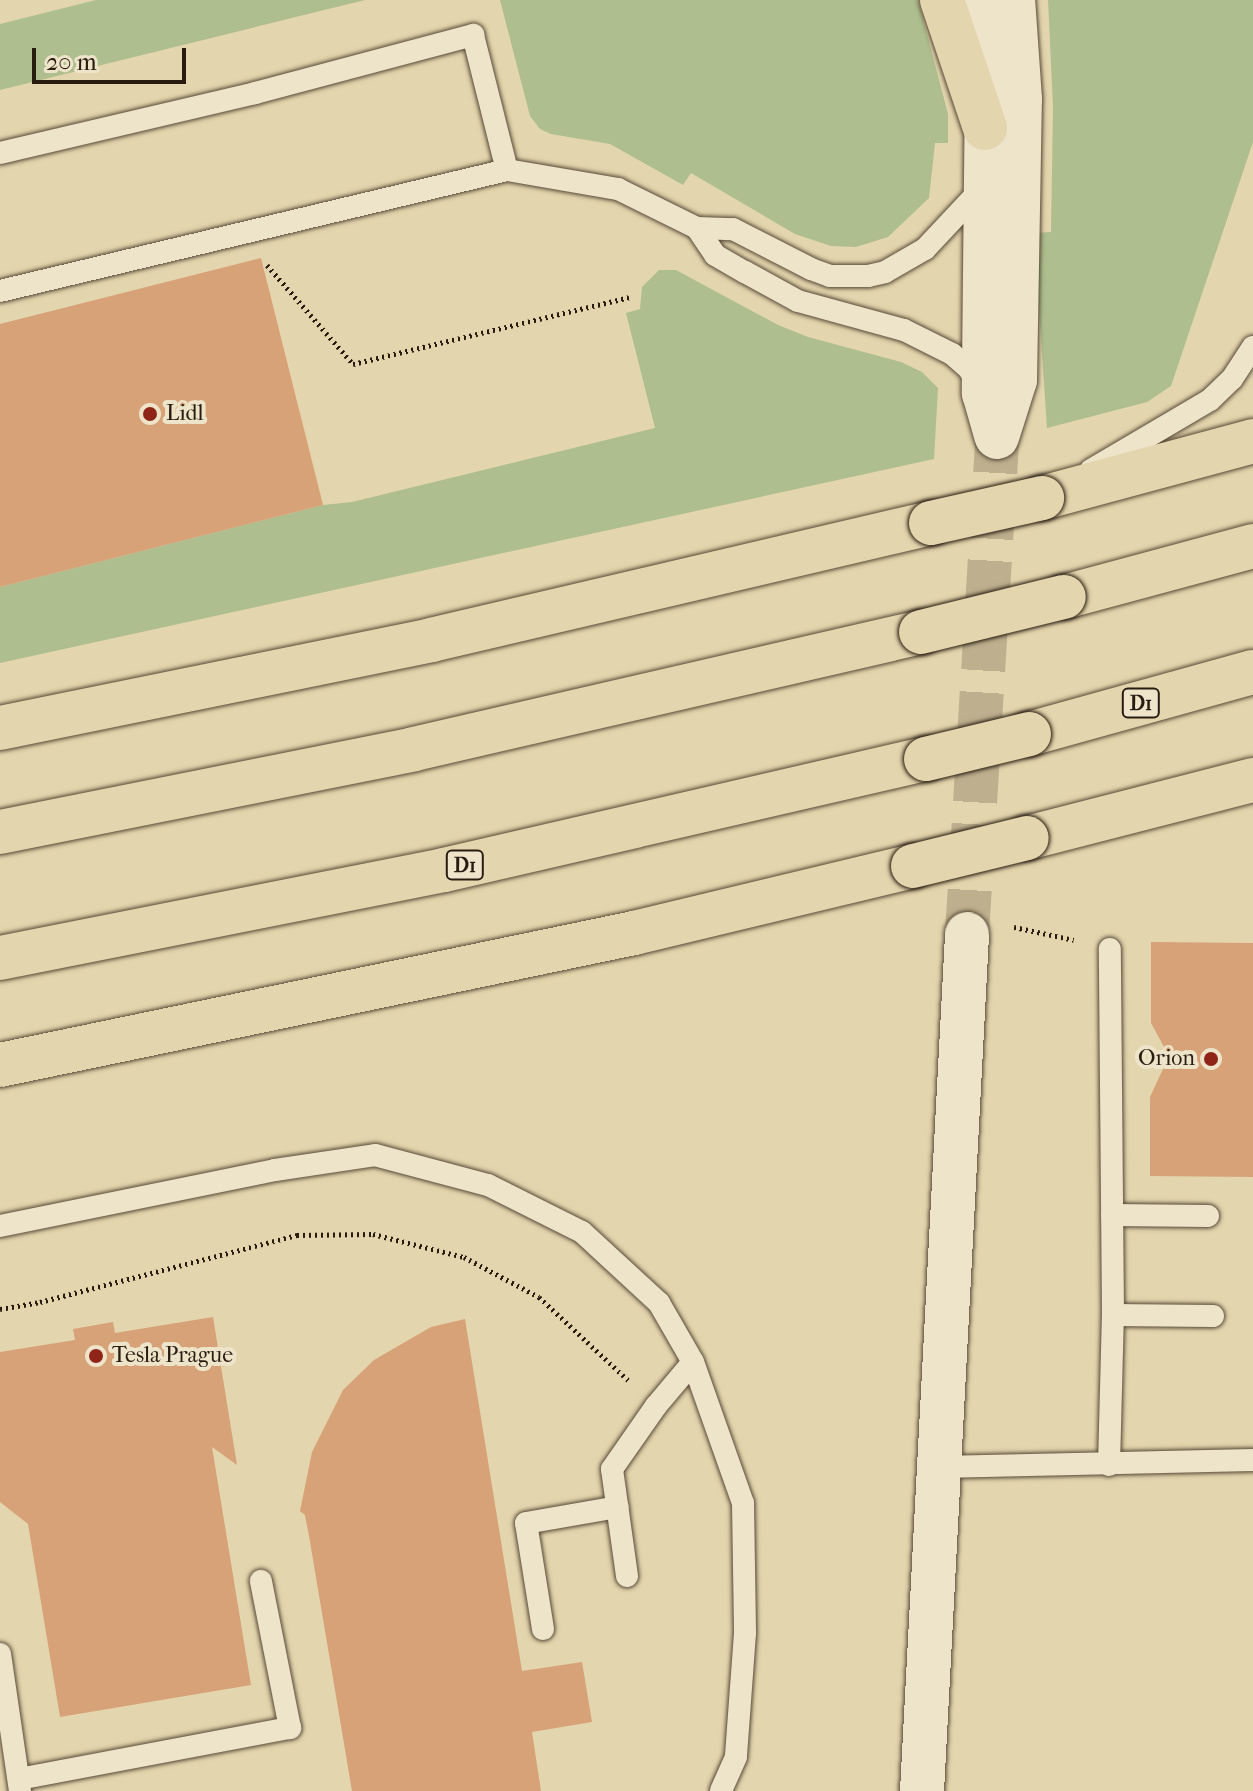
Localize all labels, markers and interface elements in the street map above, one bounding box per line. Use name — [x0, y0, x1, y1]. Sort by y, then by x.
scale bar — [36, 32, 190, 82]
text: 20 m — [46, 48, 97, 76]
place label: Lidl — [166, 401, 204, 427]
marker: Lidl — [141, 405, 159, 423]
road number: D1 — [1121, 687, 1161, 719]
road number: D1 — [445, 849, 485, 881]
place label: Orion — [1138, 1046, 1195, 1072]
marker: Orion — [1202, 1050, 1220, 1068]
place label: Tesla Prague — [112, 1343, 233, 1369]
marker: Tesla Prague — [87, 1347, 105, 1365]

